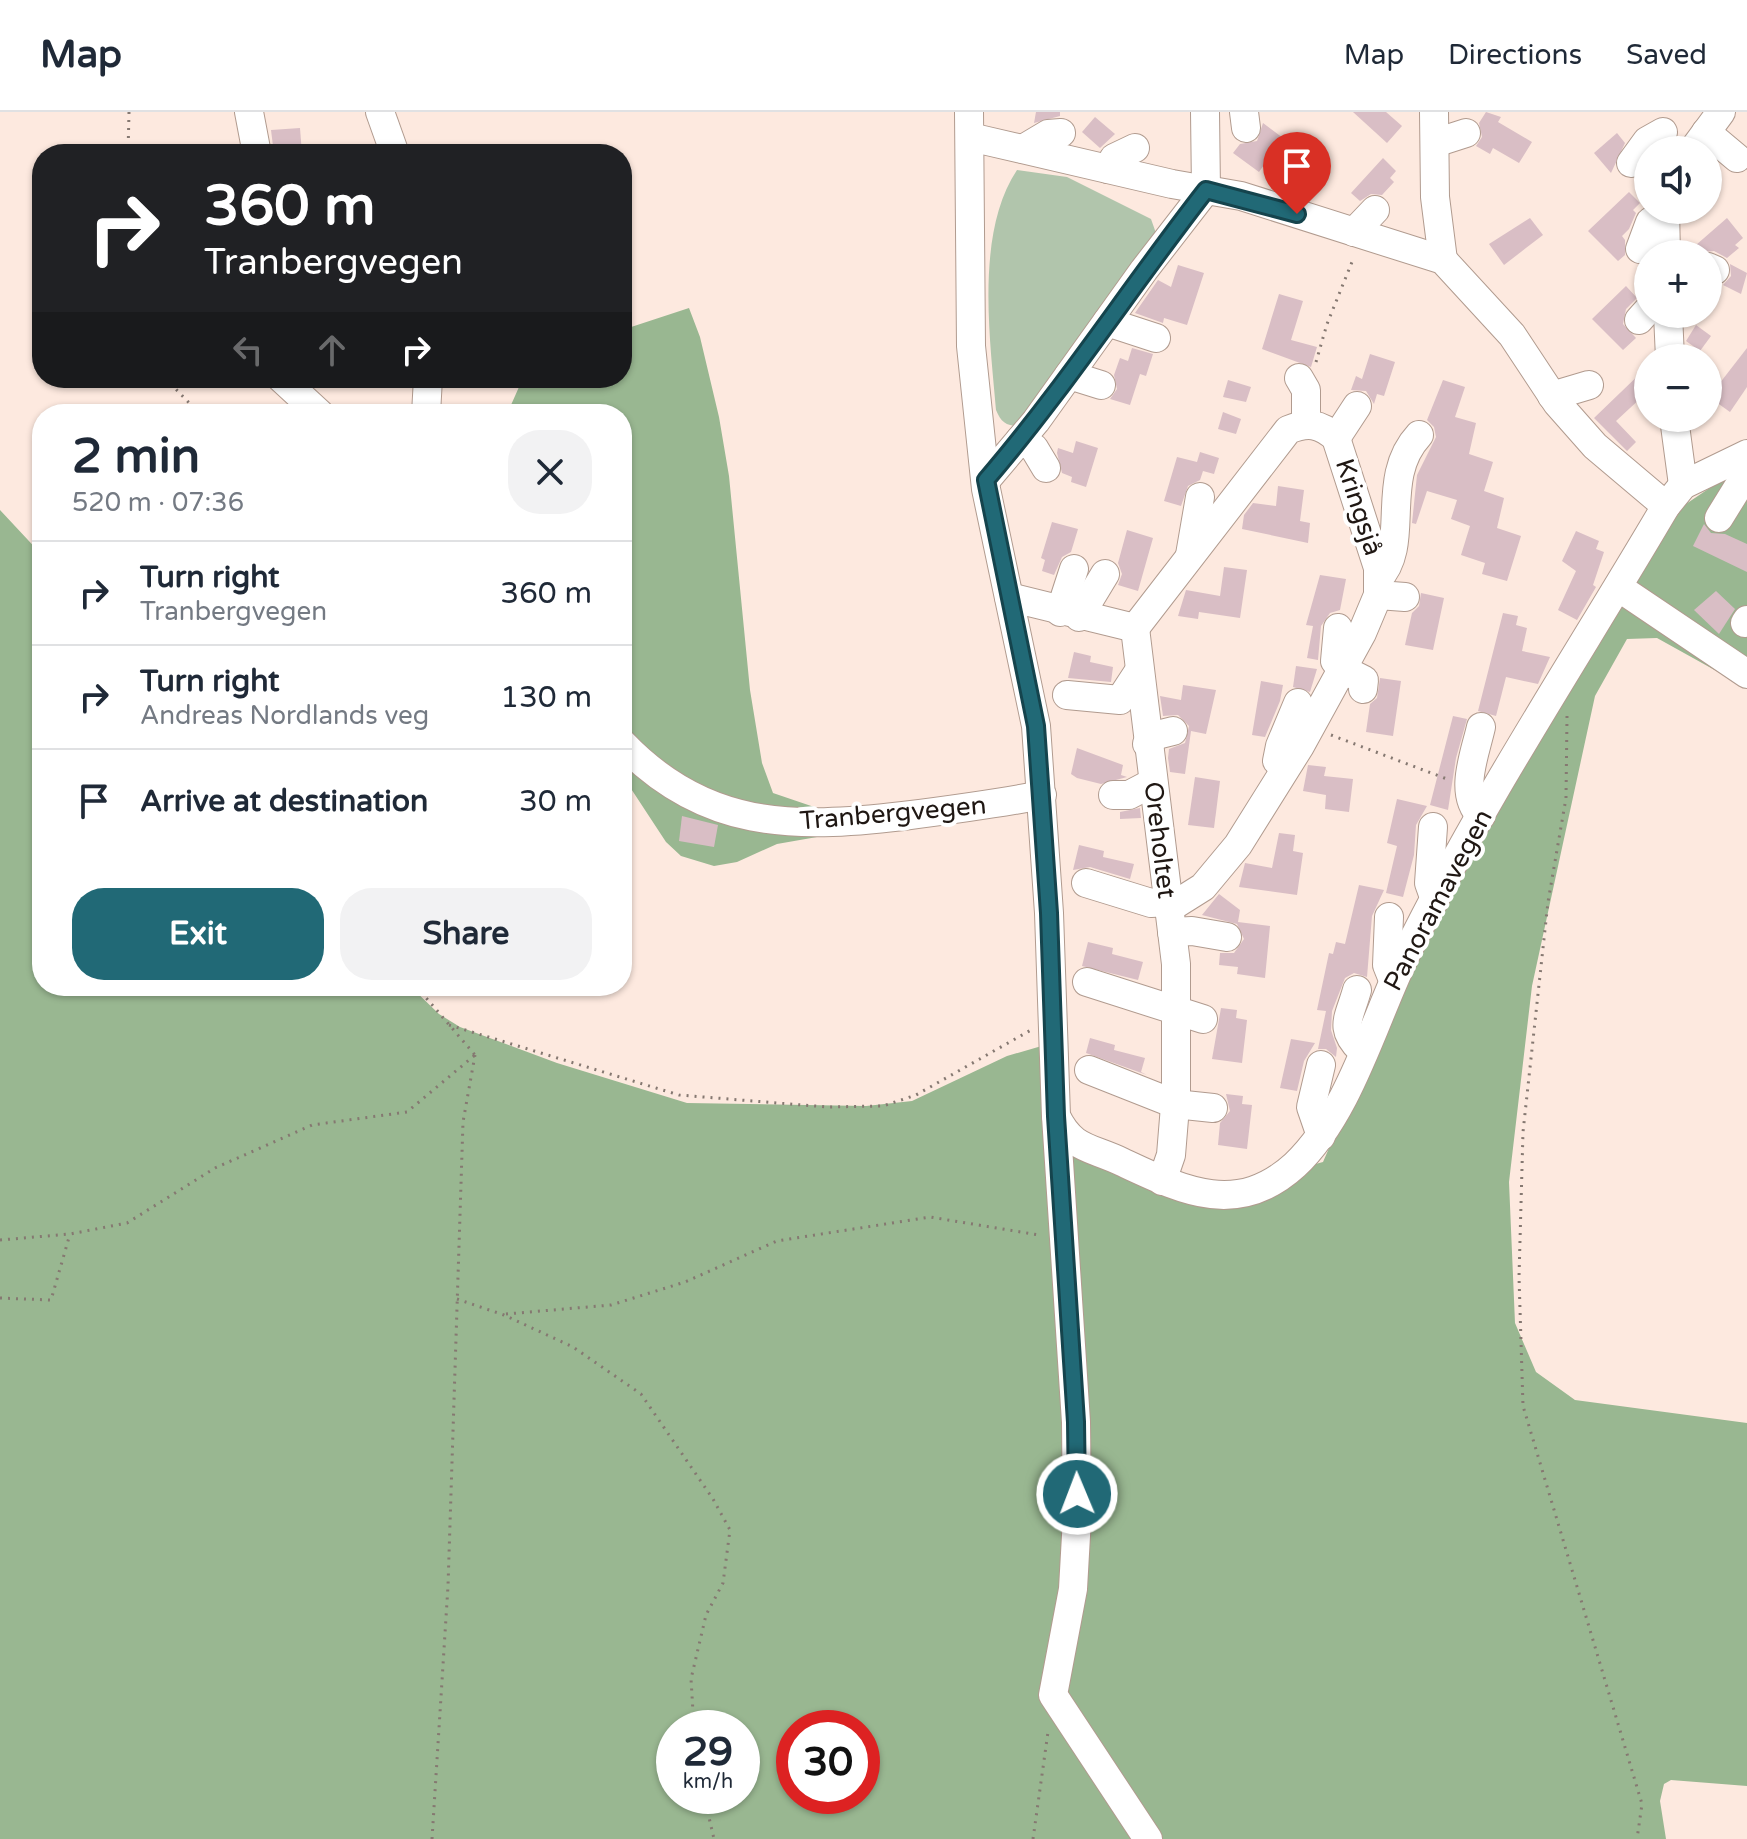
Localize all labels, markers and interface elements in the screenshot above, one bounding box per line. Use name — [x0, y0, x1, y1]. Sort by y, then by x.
text: Map — [40, 32, 122, 78]
text: Map — [1344, 38, 1404, 72]
text: Directions — [1448, 38, 1582, 72]
text: Saved — [1626, 38, 1707, 72]
pin — [1263, 132, 1331, 214]
map controls — [1634, 136, 1722, 432]
button: sound — [1634, 136, 1722, 224]
icon: arrive — [1275, 144, 1319, 188]
text: 360 m — [204, 173, 375, 240]
icon: right — [72, 176, 176, 280]
button: + — [1634, 240, 1722, 328]
text: Tranbergvegen — [204, 241, 463, 284]
icon: left — [226, 328, 270, 372]
icon: ahead — [310, 328, 354, 372]
icon: right — [394, 328, 438, 372]
button: − — [1634, 344, 1722, 432]
text: 2 min — [72, 428, 200, 486]
button: close — [508, 430, 592, 514]
street label: Kringsjå — [1329, 455, 1389, 559]
text: 520 m · 07:36 — [72, 487, 244, 518]
text: Turn right — [140, 559, 280, 596]
icon: right — [72, 571, 116, 615]
text: 360 m — [500, 575, 592, 612]
text: Tranbergvegen — [140, 596, 327, 627]
text: Turn right — [140, 663, 280, 700]
icon: right — [72, 675, 116, 719]
text: 130 m — [500, 679, 592, 716]
text: Andreas Nordlands veg — [140, 700, 429, 731]
icon: arrive — [72, 779, 116, 823]
street label: Oreholtet — [1137, 780, 1183, 900]
text: Arrive at destination — [140, 783, 428, 820]
text: 30 m — [519, 783, 592, 820]
street label: Tranbergvegen — [798, 789, 988, 837]
street label: Panoramavegen — [1377, 804, 1499, 996]
button: Exit — [72, 888, 324, 980]
button: Share — [340, 888, 592, 980]
position arrow — [1035, 1452, 1119, 1536]
speed limit sign: 30 — [776, 1710, 880, 1814]
text: 29 — [683, 1728, 733, 1776]
text: km/h — [683, 1770, 733, 1794]

